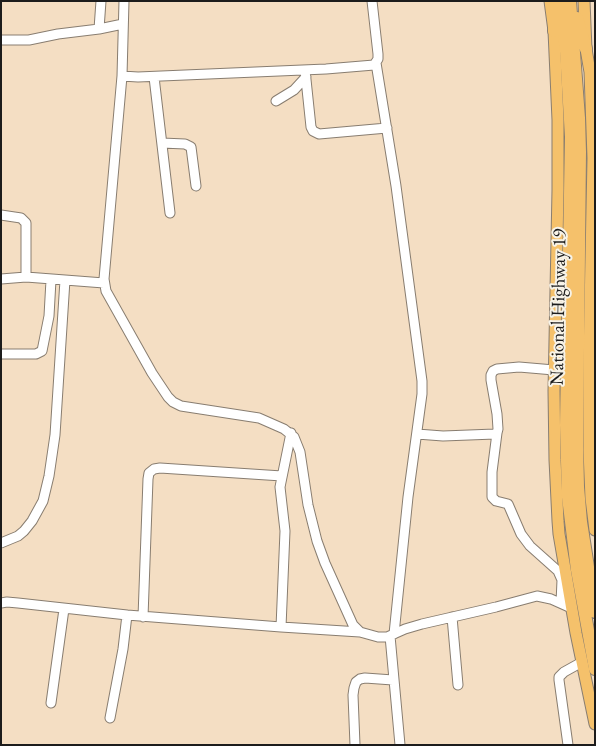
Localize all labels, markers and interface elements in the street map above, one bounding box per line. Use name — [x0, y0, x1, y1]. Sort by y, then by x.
street label: National Highway 19 — [546, 228, 572, 386]

